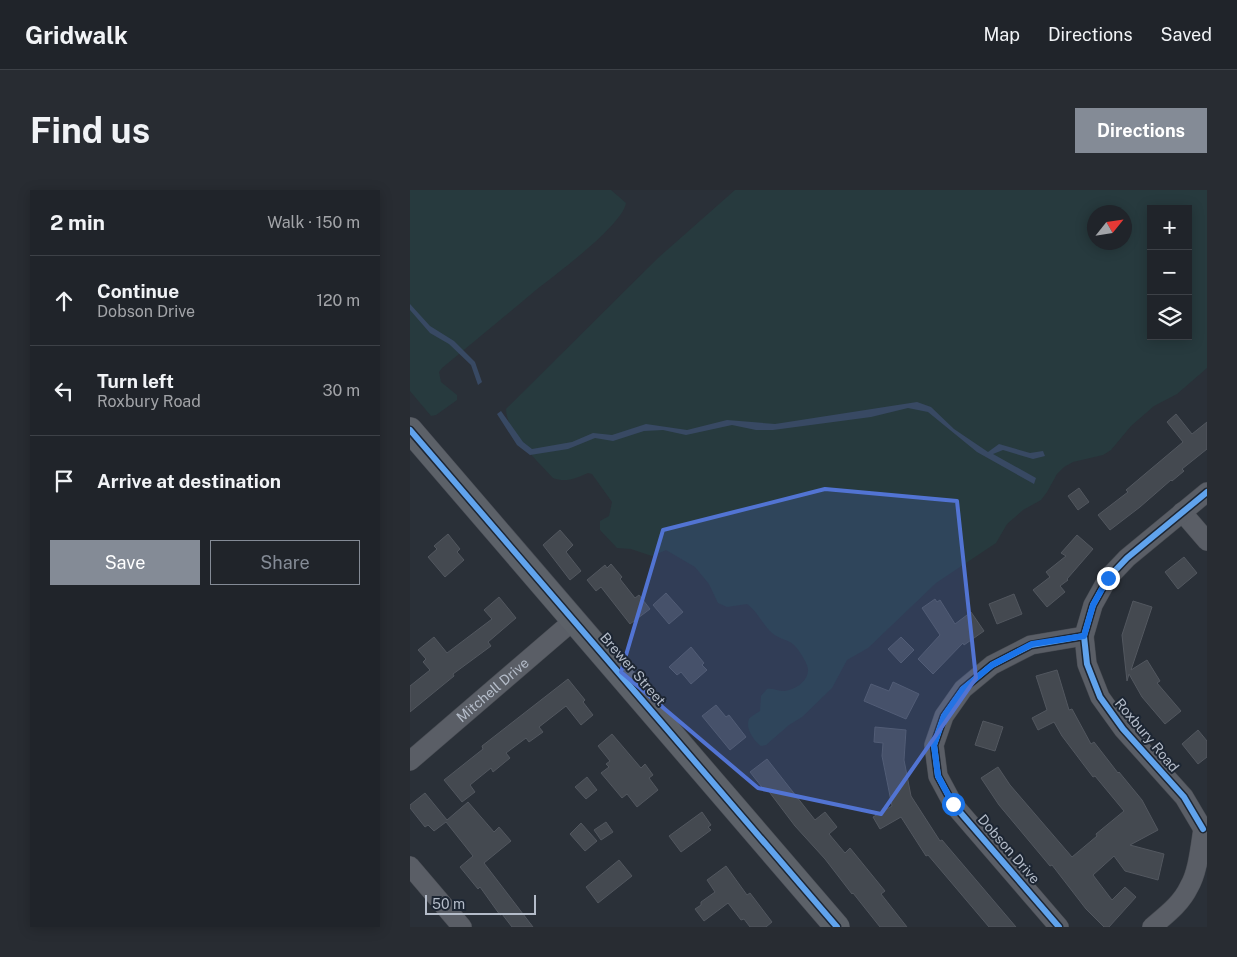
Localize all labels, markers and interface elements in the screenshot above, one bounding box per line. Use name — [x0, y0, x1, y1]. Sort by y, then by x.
text: Gridwalk — [25, 21, 128, 49]
text: Map — [983, 24, 1020, 45]
text: Directions — [1048, 24, 1133, 45]
text: Saved — [1161, 24, 1212, 45]
button: Directions — [1075, 108, 1207, 153]
text: Find us — [30, 110, 150, 151]
north arrow — [1087, 205, 1132, 250]
map controls — [1147, 205, 1192, 340]
button: + — [1147, 205, 1192, 250]
text: 2 min — [50, 210, 105, 235]
text: Walk · 150 m — [267, 213, 360, 232]
button: − — [1147, 250, 1192, 295]
text: Continue — [97, 280, 179, 302]
icon: ahead — [50, 287, 78, 315]
text: 120 m — [316, 291, 360, 310]
button: layers — [1147, 295, 1192, 340]
text: Dobson Drive — [97, 302, 195, 321]
text: Turn left — [97, 370, 174, 392]
icon: left — [50, 377, 78, 405]
text: 30 m — [323, 381, 360, 400]
text: Roxbury Road — [97, 392, 201, 411]
icon: arrive — [50, 467, 78, 495]
text: Arrive at destination — [97, 470, 281, 492]
button: Save — [50, 540, 200, 585]
button: Share — [210, 540, 360, 585]
route end — [1097, 567, 1120, 590]
street label: Brewer Street — [597, 629, 669, 709]
street label: Mitchell Drive — [453, 655, 532, 725]
street label: Roxbury Road — [1112, 695, 1182, 775]
route start — [942, 793, 965, 816]
street label: Dobson Drive — [975, 811, 1043, 887]
scale bar — [425, 892, 536, 915]
text: 50 m — [432, 896, 465, 912]

